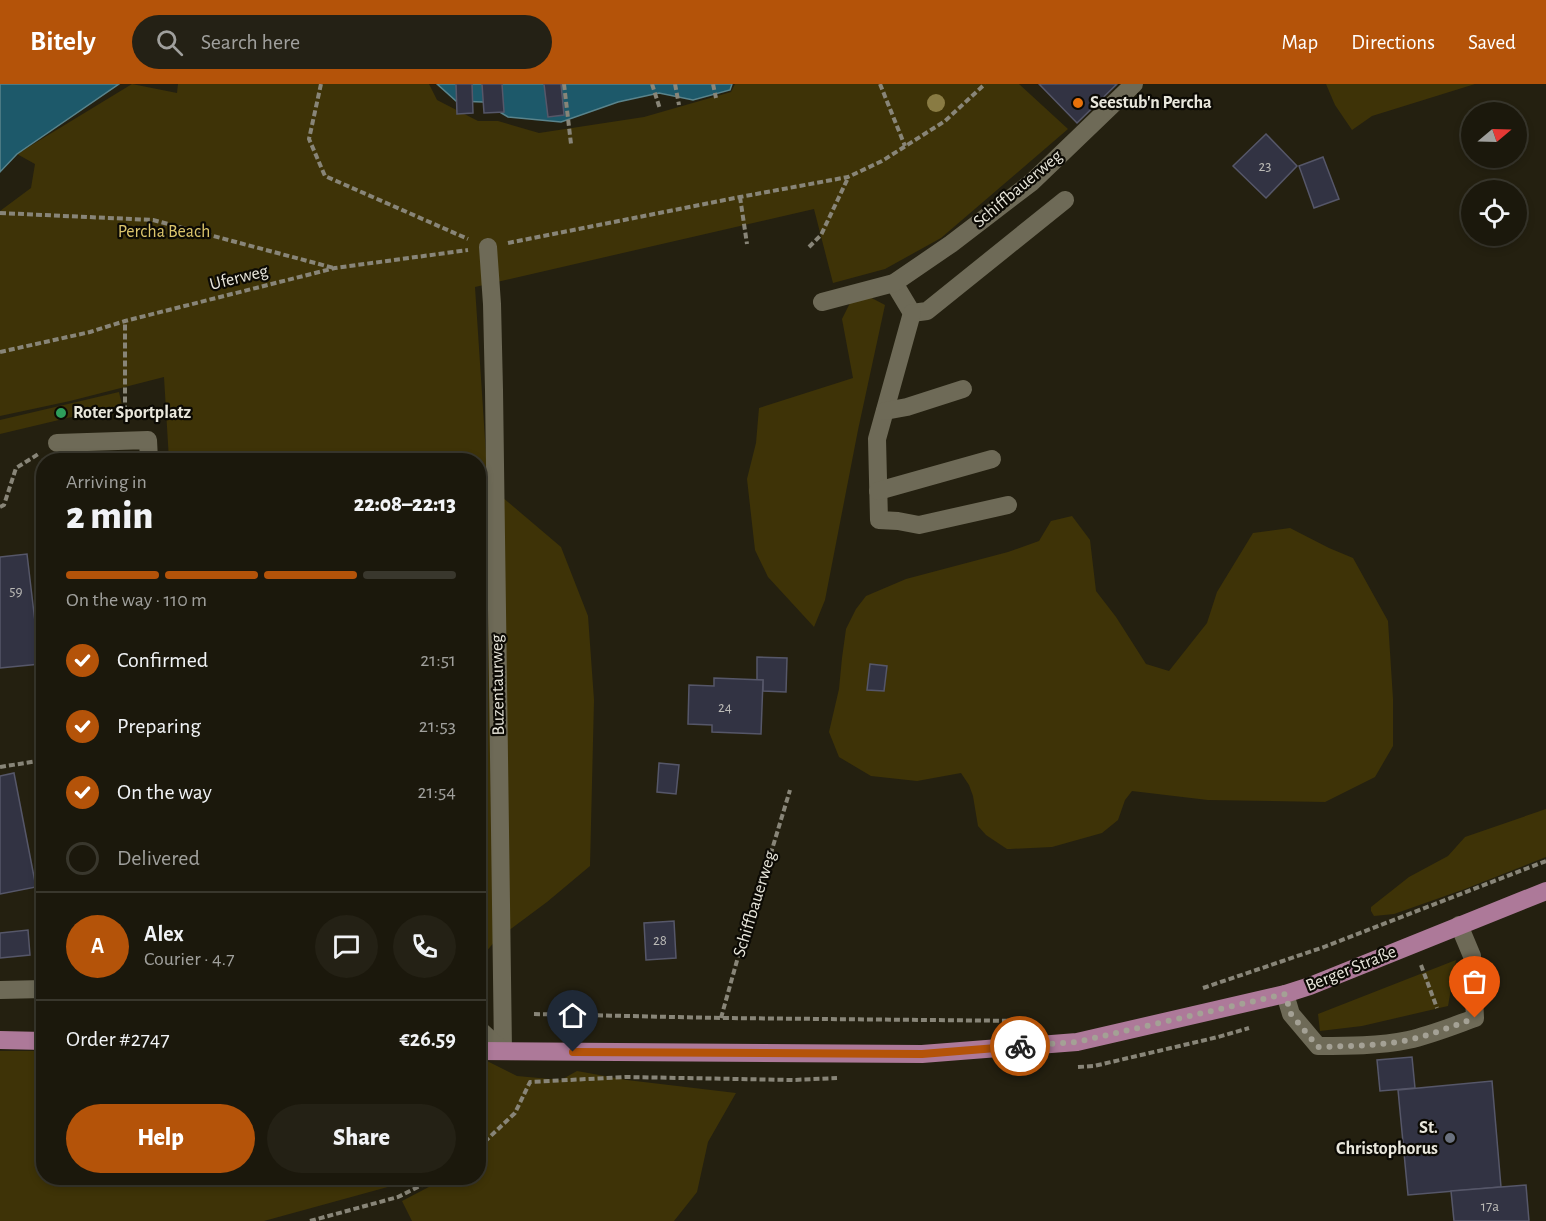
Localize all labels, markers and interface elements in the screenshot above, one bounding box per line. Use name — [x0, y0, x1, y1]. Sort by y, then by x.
search box — [132, 15, 552, 69]
icon: search — [153, 26, 186, 59]
text: Bitely — [30, 28, 96, 56]
text: Search here — [201, 31, 300, 53]
text: Map — [1282, 32, 1318, 53]
text: Directions — [1351, 32, 1435, 53]
text: Saved — [1468, 32, 1516, 53]
place label: Seestub'n Percha — [1090, 94, 1212, 112]
marker: Seestub'n Percha — [1071, 96, 1085, 110]
north arrow — [1461, 102, 1527, 168]
map controls — [1461, 102, 1527, 246]
street label: Schiffbauerweg — [970, 147, 1066, 231]
house number: 23 — [1258, 159, 1272, 174]
button: locate — [1461, 180, 1527, 246]
park label: Percha Beach — [118, 223, 210, 241]
street label: Uferweg — [208, 262, 270, 294]
place label: Roter Sportplatz — [73, 404, 192, 422]
marker: Roter Sportplatz — [54, 406, 68, 420]
text: Arriving in — [66, 472, 147, 492]
text: 22:08–22:13 — [354, 493, 456, 515]
text: 2 min — [66, 497, 153, 536]
house number: 59 — [9, 584, 23, 599]
text: On the way · 110 m — [66, 590, 207, 610]
street label: Buzentaurweg — [488, 634, 508, 736]
icon: check — [66, 644, 99, 677]
text: Confirmed — [117, 649, 208, 671]
text: 21:51 — [420, 650, 456, 670]
house number: 24 — [718, 700, 732, 715]
icon: check — [66, 710, 99, 743]
text: Preparing — [117, 715, 201, 737]
text: 21:53 — [419, 716, 456, 736]
icon: check — [66, 776, 99, 809]
text: On the way — [117, 781, 212, 803]
text: 21:54 — [417, 782, 456, 802]
text: Delivered — [117, 847, 200, 869]
street label: Schiffbauerweg — [730, 849, 780, 959]
button: chat — [315, 915, 378, 978]
button: phone — [393, 915, 456, 978]
text: Alex — [144, 923, 184, 945]
house number: 28 — [653, 933, 667, 948]
text: A — [91, 935, 104, 957]
street label: Berger Straße — [1303, 943, 1399, 995]
text: Courier · 4.7 — [144, 949, 235, 969]
pin — [1449, 956, 1500, 1018]
icon: bag — [1458, 965, 1491, 998]
pin — [547, 990, 598, 1052]
icon: home — [556, 999, 589, 1032]
courier — [990, 1016, 1050, 1076]
text: Order #2747 — [66, 1028, 170, 1050]
text: €26.59 — [400, 1028, 456, 1050]
icon: bike — [1004, 1030, 1037, 1063]
button: Help — [66, 1104, 255, 1173]
button: Share — [267, 1104, 456, 1173]
place label: St. Christophorus — [1336, 1119, 1438, 1158]
marker: St. Christophorus — [1443, 1131, 1457, 1145]
house number: 17a — [1481, 1199, 1499, 1214]

